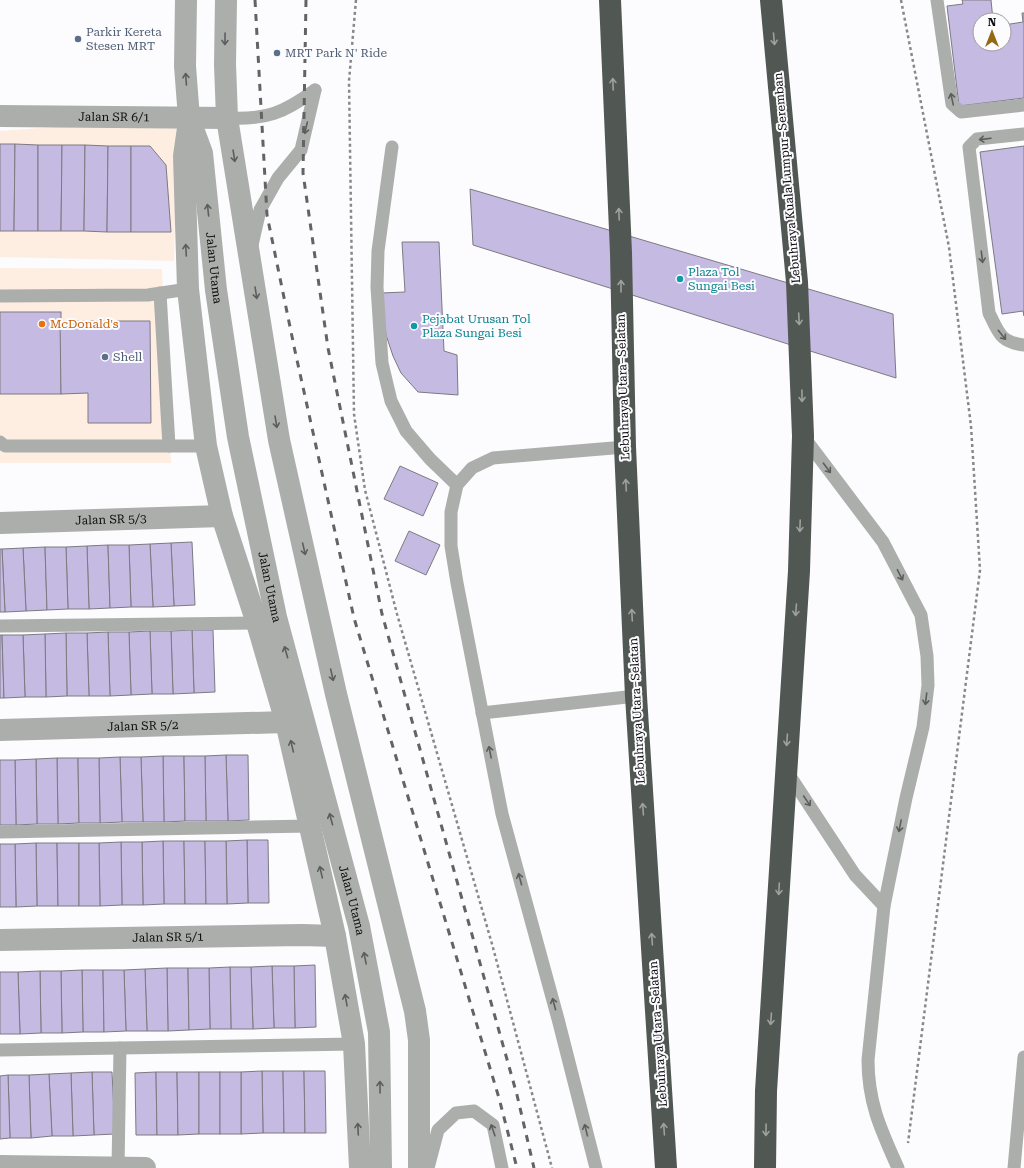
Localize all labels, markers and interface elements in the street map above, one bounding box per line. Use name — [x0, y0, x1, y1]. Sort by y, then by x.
north arrow — [972, 12, 1012, 52]
text: N — [988, 16, 997, 29]
place label: Parkir Kereta Stesen MRT — [86, 25, 162, 53]
one-way arrow — [221, 32, 229, 45]
one-way arrow — [771, 32, 778, 45]
marker: Parkir Kereta Stesen MRT — [73, 34, 83, 44]
place label: MRT Park N' Ride — [285, 46, 387, 60]
marker: MRT Park N' Ride — [272, 48, 282, 58]
street label: Lebuhraya Kuala Lumpur–Seremban — [771, 72, 803, 284]
one-way arrow — [183, 73, 190, 86]
one-way arrow — [610, 78, 617, 91]
one-way arrow — [947, 92, 955, 105]
street label: Jalan SR 6/1 — [78, 110, 150, 124]
one-way arrow — [302, 121, 310, 134]
one-way arrow — [979, 135, 992, 142]
one-way arrow — [231, 150, 239, 163]
one-way arrow — [204, 204, 211, 217]
one-way arrow — [615, 208, 623, 221]
street label: Jalan Utama — [203, 231, 225, 305]
one-way arrow — [183, 244, 190, 257]
one-way arrow — [978, 250, 986, 263]
place label: Plaza Tol Sungai Besi — [688, 265, 755, 293]
marker: Plaza Tol Sungai Besi — [675, 274, 685, 284]
one-way arrow — [617, 280, 625, 293]
one-way arrow — [252, 286, 260, 299]
place label: Pejabat Urusan Tol Plaza Sungai Besi — [422, 312, 531, 340]
one-way arrow — [795, 312, 803, 325]
street label: Lebuhraya Utara–Selatan — [613, 313, 633, 460]
place label: McDonald's — [50, 317, 119, 331]
marker: McDonald's — [37, 319, 47, 329]
marker: Pejabat Urusan Tol Plaza Sungai Besi — [409, 321, 419, 331]
one-way arrow — [998, 329, 1006, 340]
place label: Shell — [113, 350, 142, 364]
marker: Shell — [100, 352, 110, 362]
one-way arrow — [798, 389, 806, 402]
one-way arrow — [273, 415, 281, 428]
one-way arrow — [822, 462, 831, 473]
one-way arrow — [623, 479, 630, 492]
street label: Jalan SR 5/3 — [75, 511, 147, 528]
one-way arrow — [796, 519, 804, 532]
one-way arrow — [300, 542, 308, 555]
street label: Jalan Utama — [255, 550, 284, 624]
one-way arrow — [896, 568, 904, 580]
one-way arrow — [792, 603, 799, 616]
one-way arrow — [628, 609, 636, 622]
street label: Lebuhraya Utara–Selatan — [626, 637, 648, 784]
one-way arrow — [282, 646, 289, 659]
one-way arrow — [329, 669, 336, 682]
one-way arrow — [922, 692, 930, 705]
street label: Jalan SR 5/2 — [107, 718, 179, 734]
one-way arrow — [784, 733, 791, 746]
one-way arrow — [287, 740, 295, 753]
one-way arrow — [486, 746, 494, 759]
one-way arrow — [803, 795, 811, 806]
one-way arrow — [640, 803, 647, 816]
one-way arrow — [327, 812, 334, 825]
one-way arrow — [896, 819, 904, 832]
street label: Jalan Utama — [336, 864, 368, 937]
one-way arrow — [316, 866, 324, 879]
one-way arrow — [516, 873, 523, 886]
one-way arrow — [775, 882, 782, 895]
street label: Jalan SR 5/1 — [132, 930, 204, 945]
one-way arrow — [648, 933, 655, 946]
one-way arrow — [361, 952, 369, 965]
street label: Lebuhraya Utara–Selatan — [646, 960, 670, 1107]
one-way arrow — [342, 994, 350, 1007]
one-way arrow — [550, 998, 557, 1011]
one-way arrow — [767, 1012, 774, 1025]
one-way arrow — [376, 1081, 384, 1094]
one-way arrow — [355, 1123, 362, 1136]
one-way arrow — [660, 1123, 667, 1136]
one-way arrow — [762, 1123, 770, 1136]
one-way arrow — [489, 1124, 496, 1137]
one-way arrow — [582, 1124, 589, 1137]

